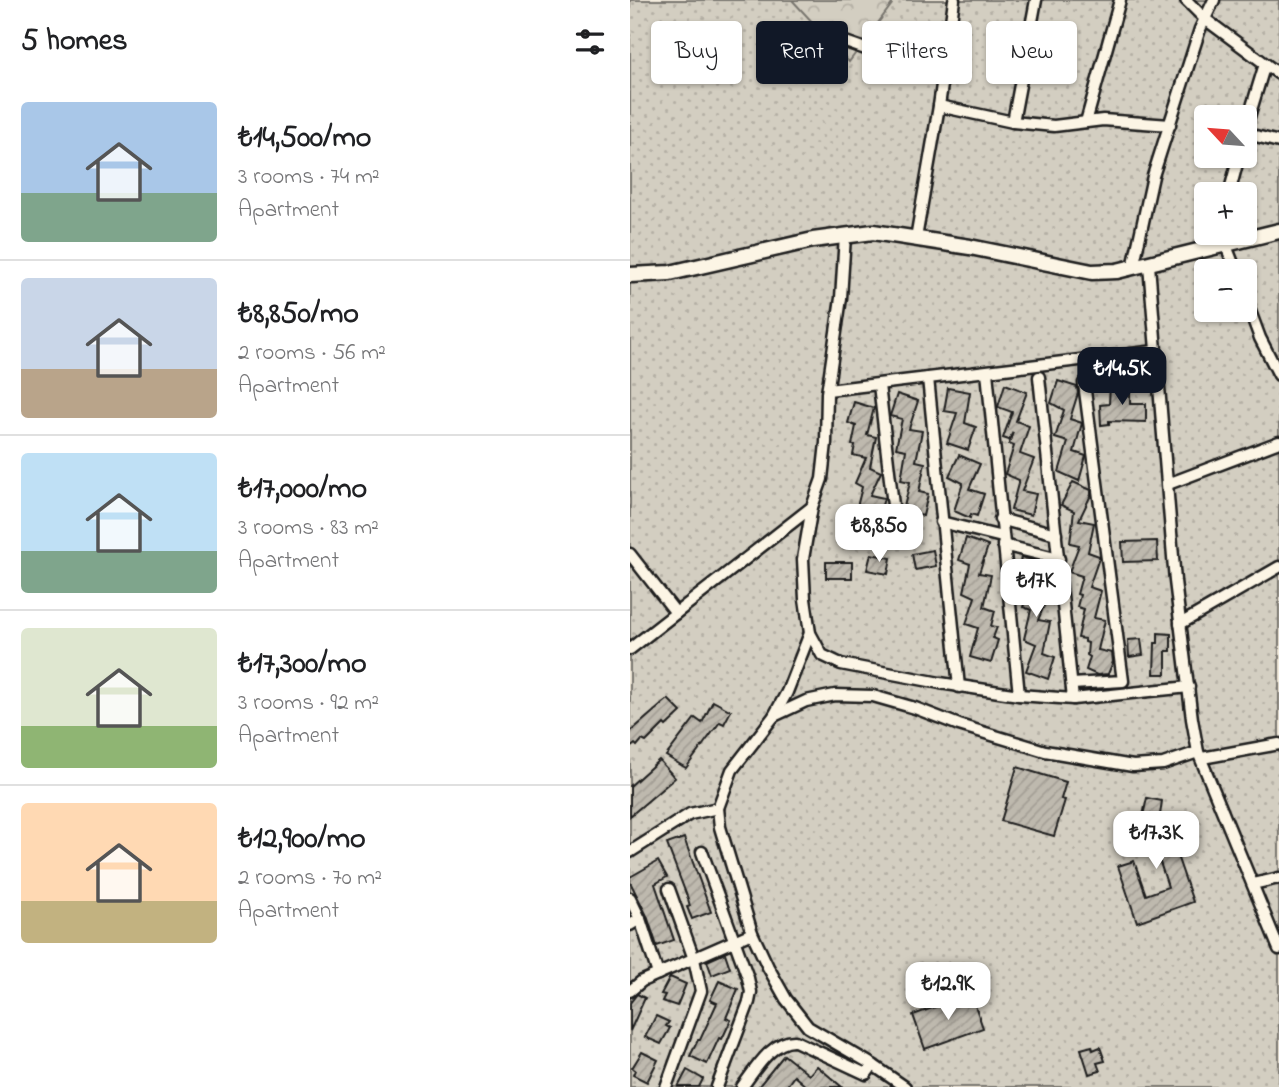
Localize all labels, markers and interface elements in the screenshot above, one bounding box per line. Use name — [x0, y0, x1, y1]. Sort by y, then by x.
text: 5 homes — [21, 20, 128, 64]
chip: Buy — [651, 21, 742, 84]
chip: Rent — [756, 21, 848, 84]
chip: Filters — [862, 21, 972, 84]
chip: New — [986, 21, 1077, 84]
icon: filters — [571, 23, 609, 61]
north arrow — [1194, 105, 1256, 168]
map controls — [1194, 105, 1257, 322]
text: ₺14,500/mo — [238, 117, 371, 161]
icon: home — [77, 130, 161, 214]
text: 3 rooms · 74 m² — [238, 161, 380, 194]
button: + — [1194, 182, 1257, 245]
text: Apartment — [238, 194, 339, 227]
button: − — [1194, 259, 1257, 322]
text: ₺8,850/mo — [238, 293, 359, 337]
icon: home — [77, 306, 161, 390]
text: 2 rooms · 56 m² — [238, 337, 386, 370]
pin: ₺14.5K — [1065, 348, 1179, 407]
text: ₺14.5K — [1093, 353, 1151, 386]
text: Apartment — [238, 370, 339, 403]
text: ₺17,000/mo — [238, 468, 367, 512]
icon: home — [77, 481, 161, 565]
pin: ₺8,850 — [822, 504, 936, 564]
text: ₺8,850 — [851, 510, 907, 543]
text: 3 rooms · 83 m² — [238, 512, 379, 545]
text: Apartment — [238, 545, 339, 578]
pin: ₺17K — [995, 560, 1077, 619]
text: ₺17K — [1016, 565, 1056, 598]
text: ₺17,300/mo — [238, 643, 367, 687]
icon: home — [77, 656, 161, 740]
text: 3 rooms · 92 m² — [238, 687, 379, 720]
text: Apartment — [238, 720, 339, 753]
pin: ₺17.3K — [1099, 812, 1213, 871]
text: ₺17.3K — [1129, 817, 1183, 850]
text: ₺12,900/mo — [238, 818, 366, 862]
icon: home — [77, 831, 161, 915]
text: 2 rooms · 70 m² — [238, 862, 382, 895]
text: Apartment — [238, 895, 339, 928]
pin: ₺12.9K — [891, 962, 1005, 1022]
text: ₺12.9K — [922, 968, 974, 1001]

